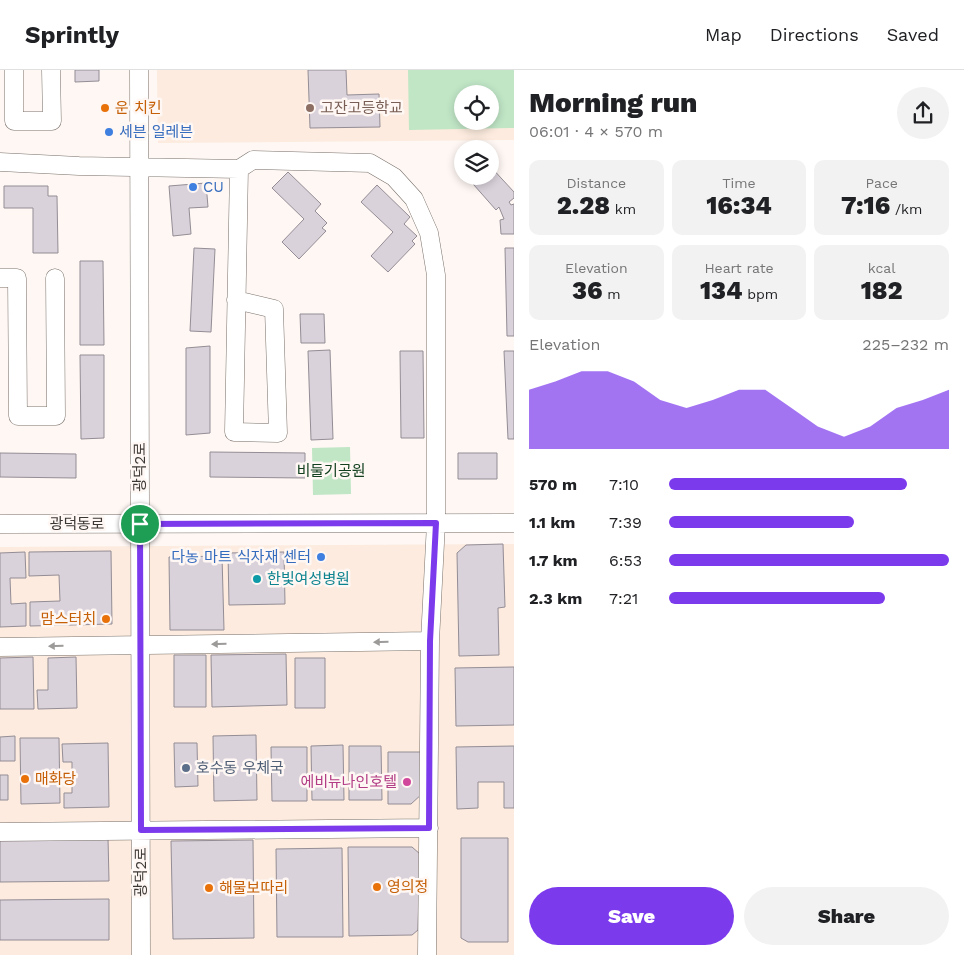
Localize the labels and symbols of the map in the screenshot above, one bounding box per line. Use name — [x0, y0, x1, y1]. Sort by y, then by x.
place label: 운 치킨 — [115, 99, 162, 117]
place label: 고잔고등학교 — [320, 99, 403, 117]
marker: 운 치킨 — [99, 102, 111, 114]
marker: 고잔고등학교 — [304, 102, 316, 114]
place label: 세븐 일레븐 — [119, 123, 193, 141]
marker: 세븐 일레븐 — [103, 126, 115, 138]
place label: CU — [203, 178, 224, 196]
marker: CU — [187, 181, 199, 193]
street label: 광덕2로 — [131, 442, 149, 492]
park label: 비둘기공원 — [296, 462, 366, 480]
pin — [119, 503, 161, 545]
street label: 광덕동로 — [49, 515, 105, 533]
place label: 다농 마트 식자재 센터 — [171, 548, 311, 566]
marker: 다농 마트 식자재 센터 — [315, 551, 327, 563]
place label: 한빛여성병원 — [267, 570, 350, 588]
marker: 한빛여성병원 — [251, 573, 263, 585]
place label: 맘스터치 — [41, 610, 96, 628]
marker: 맘스터치 — [100, 613, 112, 625]
one-way arrow — [373, 638, 389, 646]
one-way arrow — [210, 640, 226, 648]
one-way arrow — [48, 642, 64, 650]
place label: 호수동 우체국 — [196, 759, 284, 777]
marker: 호수동 우체국 — [180, 762, 192, 774]
place label: 매화당 — [35, 770, 77, 788]
marker: 매화당 — [19, 773, 31, 785]
place label: 에비뉴나인호텔 — [300, 773, 397, 791]
marker: 에비뉴나인호텔 — [401, 776, 413, 788]
street label: 광덕2로 — [132, 847, 150, 897]
place label: 영의정 — [387, 878, 428, 896]
place label: 해물보따리 — [219, 879, 288, 897]
marker: 영의정 — [371, 881, 383, 893]
marker: 해물보따리 — [203, 882, 215, 894]

